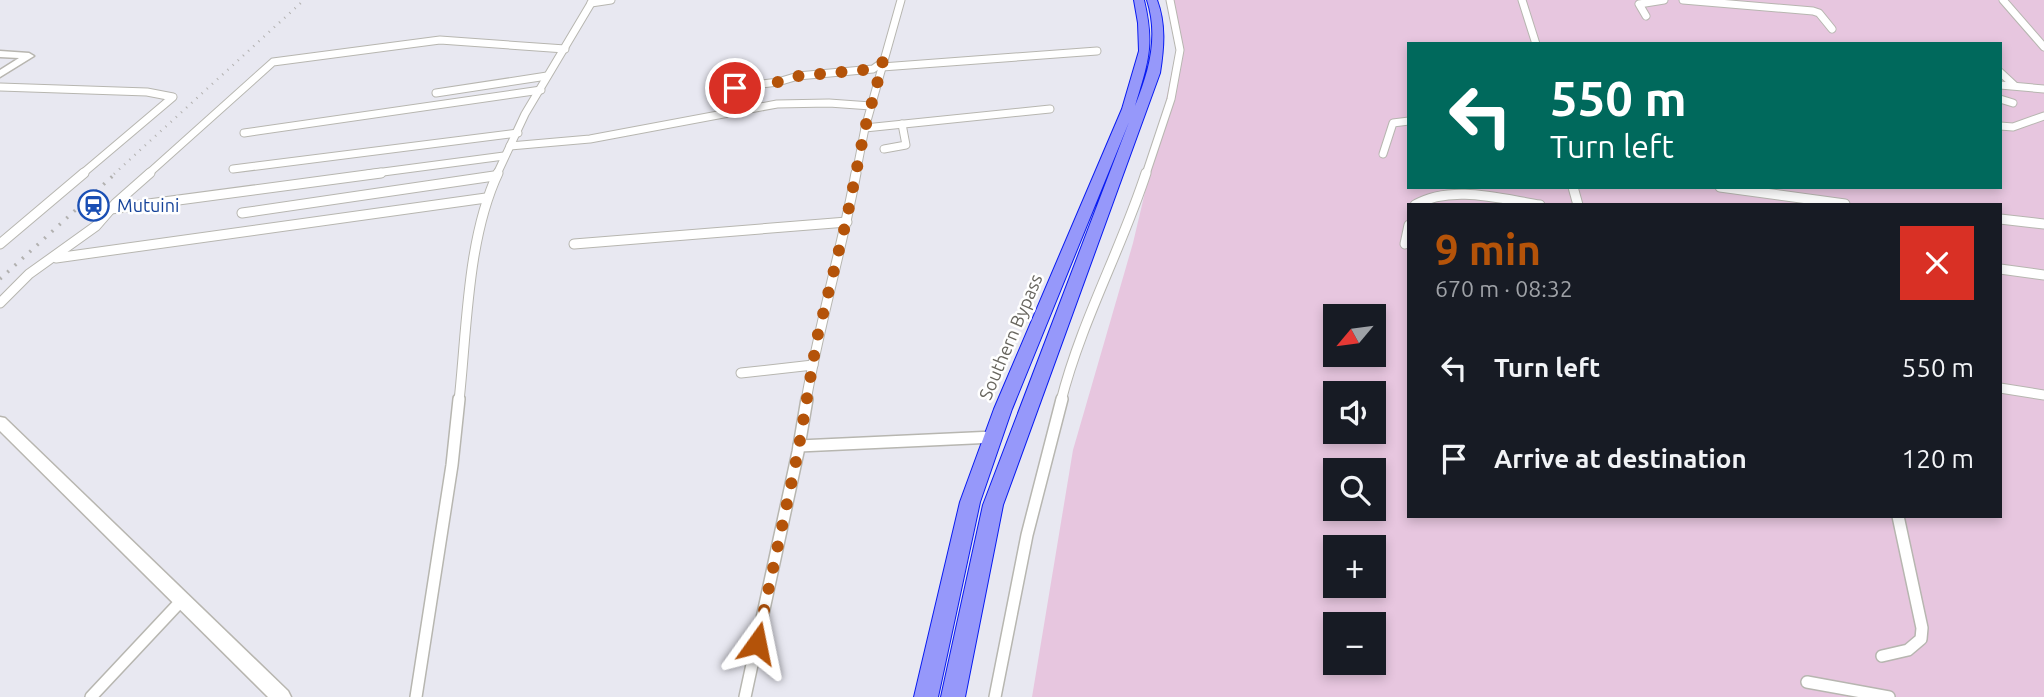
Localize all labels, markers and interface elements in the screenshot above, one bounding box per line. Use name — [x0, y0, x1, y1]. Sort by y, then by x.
pin — [705, 58, 765, 118]
icon: arrive — [716, 69, 754, 107]
icon: left — [1435, 70, 1526, 161]
text: 550 m — [1550, 70, 1687, 125]
text: Turn left — [1550, 128, 1674, 164]
station icon: Mutuini — [77, 189, 111, 223]
place label: Mutuini — [117, 195, 179, 215]
text: 9 min — [1435, 226, 1541, 273]
button: close — [1900, 226, 1974, 300]
street label: Southern Bypass — [975, 271, 1046, 402]
text: 670 m · 08:32 — [1435, 276, 1573, 301]
north arrow — [1323, 304, 1386, 368]
map controls — [1323, 304, 1386, 675]
icon: left — [1435, 349, 1473, 387]
text: Turn left — [1494, 353, 1600, 382]
text: 550 m — [1902, 353, 1974, 382]
button: sound — [1323, 381, 1386, 444]
icon: arrive — [1435, 440, 1473, 478]
text: Arrive at destination — [1494, 444, 1747, 473]
text: 120 m — [1902, 444, 1974, 473]
button: search — [1323, 458, 1386, 521]
button: + — [1323, 535, 1386, 598]
position arrow — [720, 606, 794, 680]
button: − — [1323, 612, 1386, 675]

